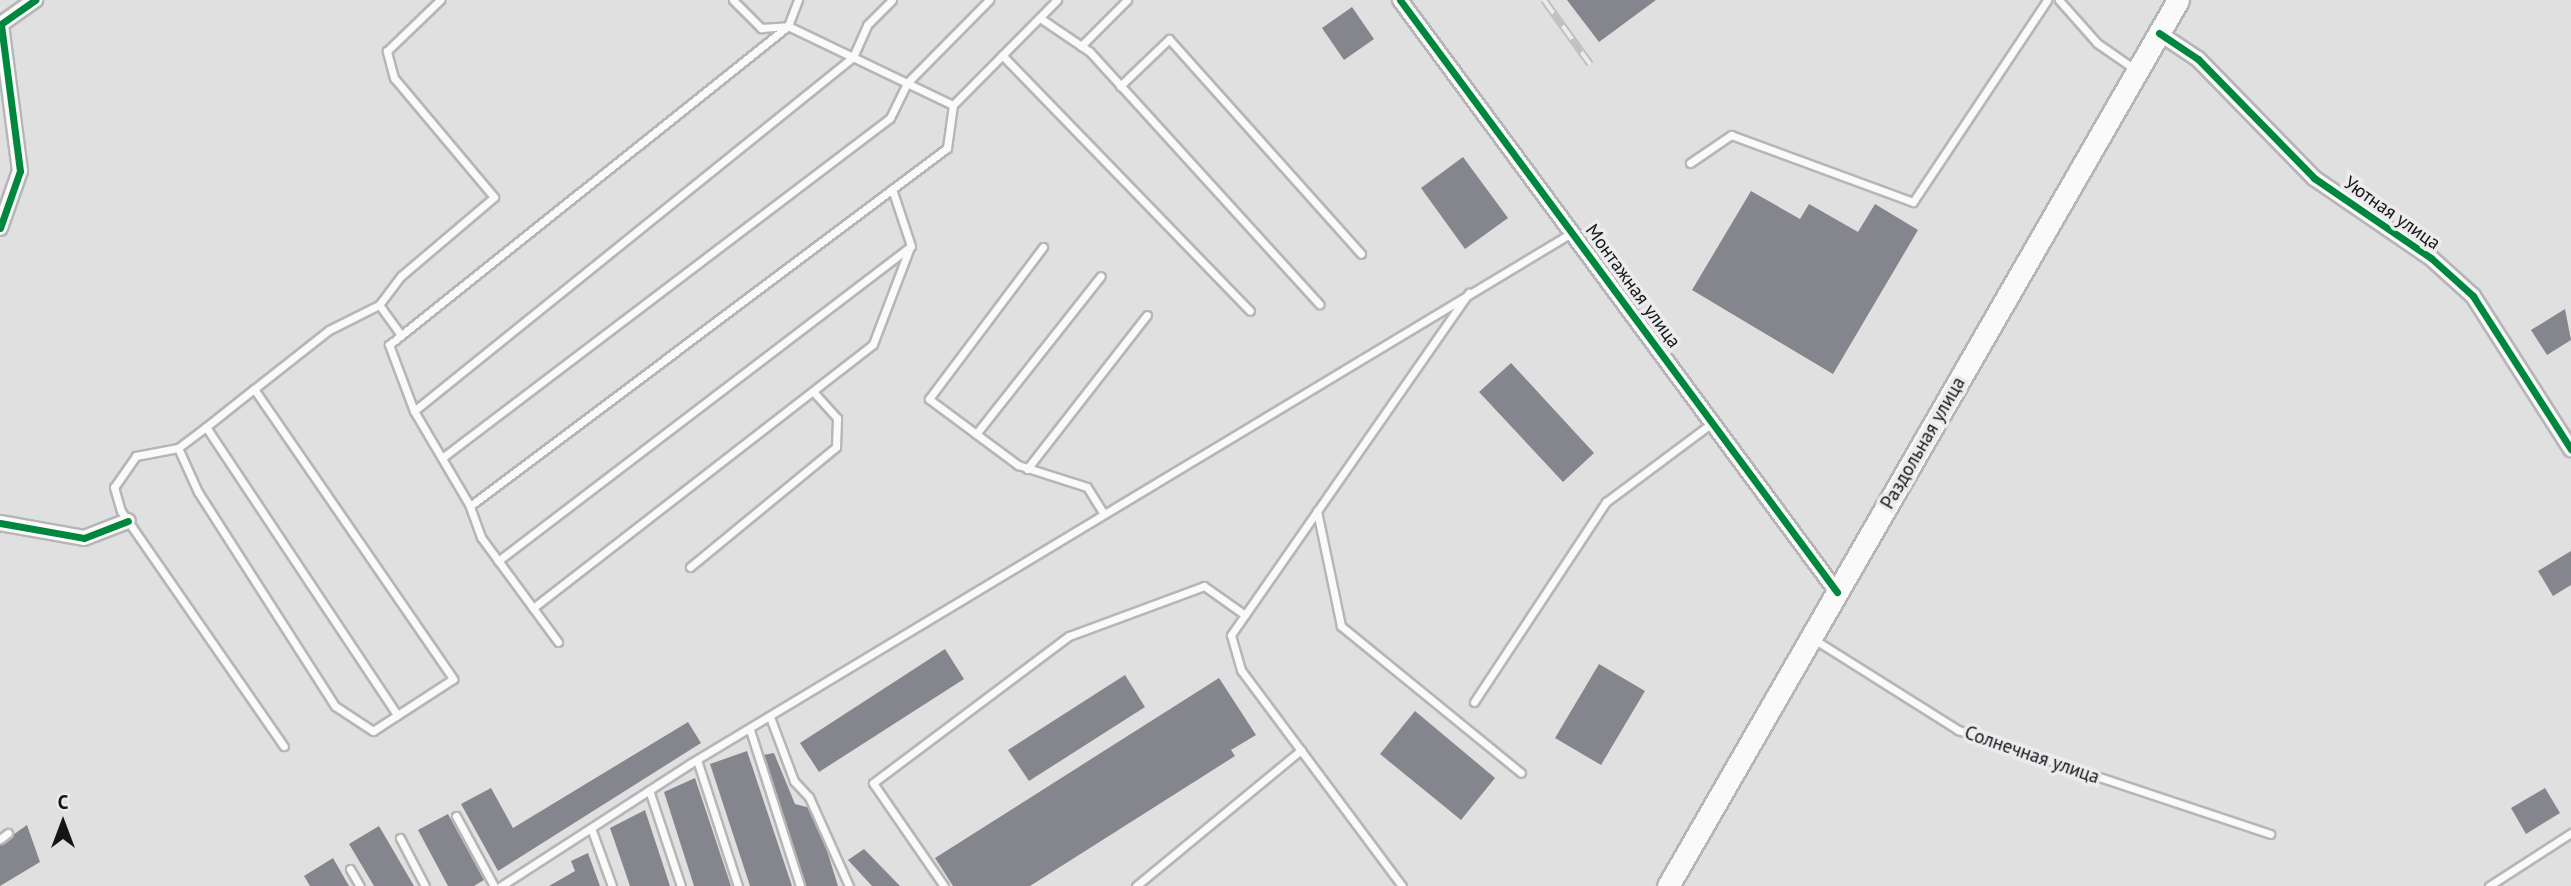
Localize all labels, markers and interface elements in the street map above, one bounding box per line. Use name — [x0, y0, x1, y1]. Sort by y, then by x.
street label: Уютная улица — [2339, 171, 2445, 255]
street label: Монтажная улица — [1581, 220, 1685, 352]
street label: Раздольная улица — [1876, 373, 1970, 513]
street label: Солнечная улица — [1962, 721, 2102, 789]
north arrow — [28, 788, 98, 858]
text: С — [58, 790, 68, 814]

